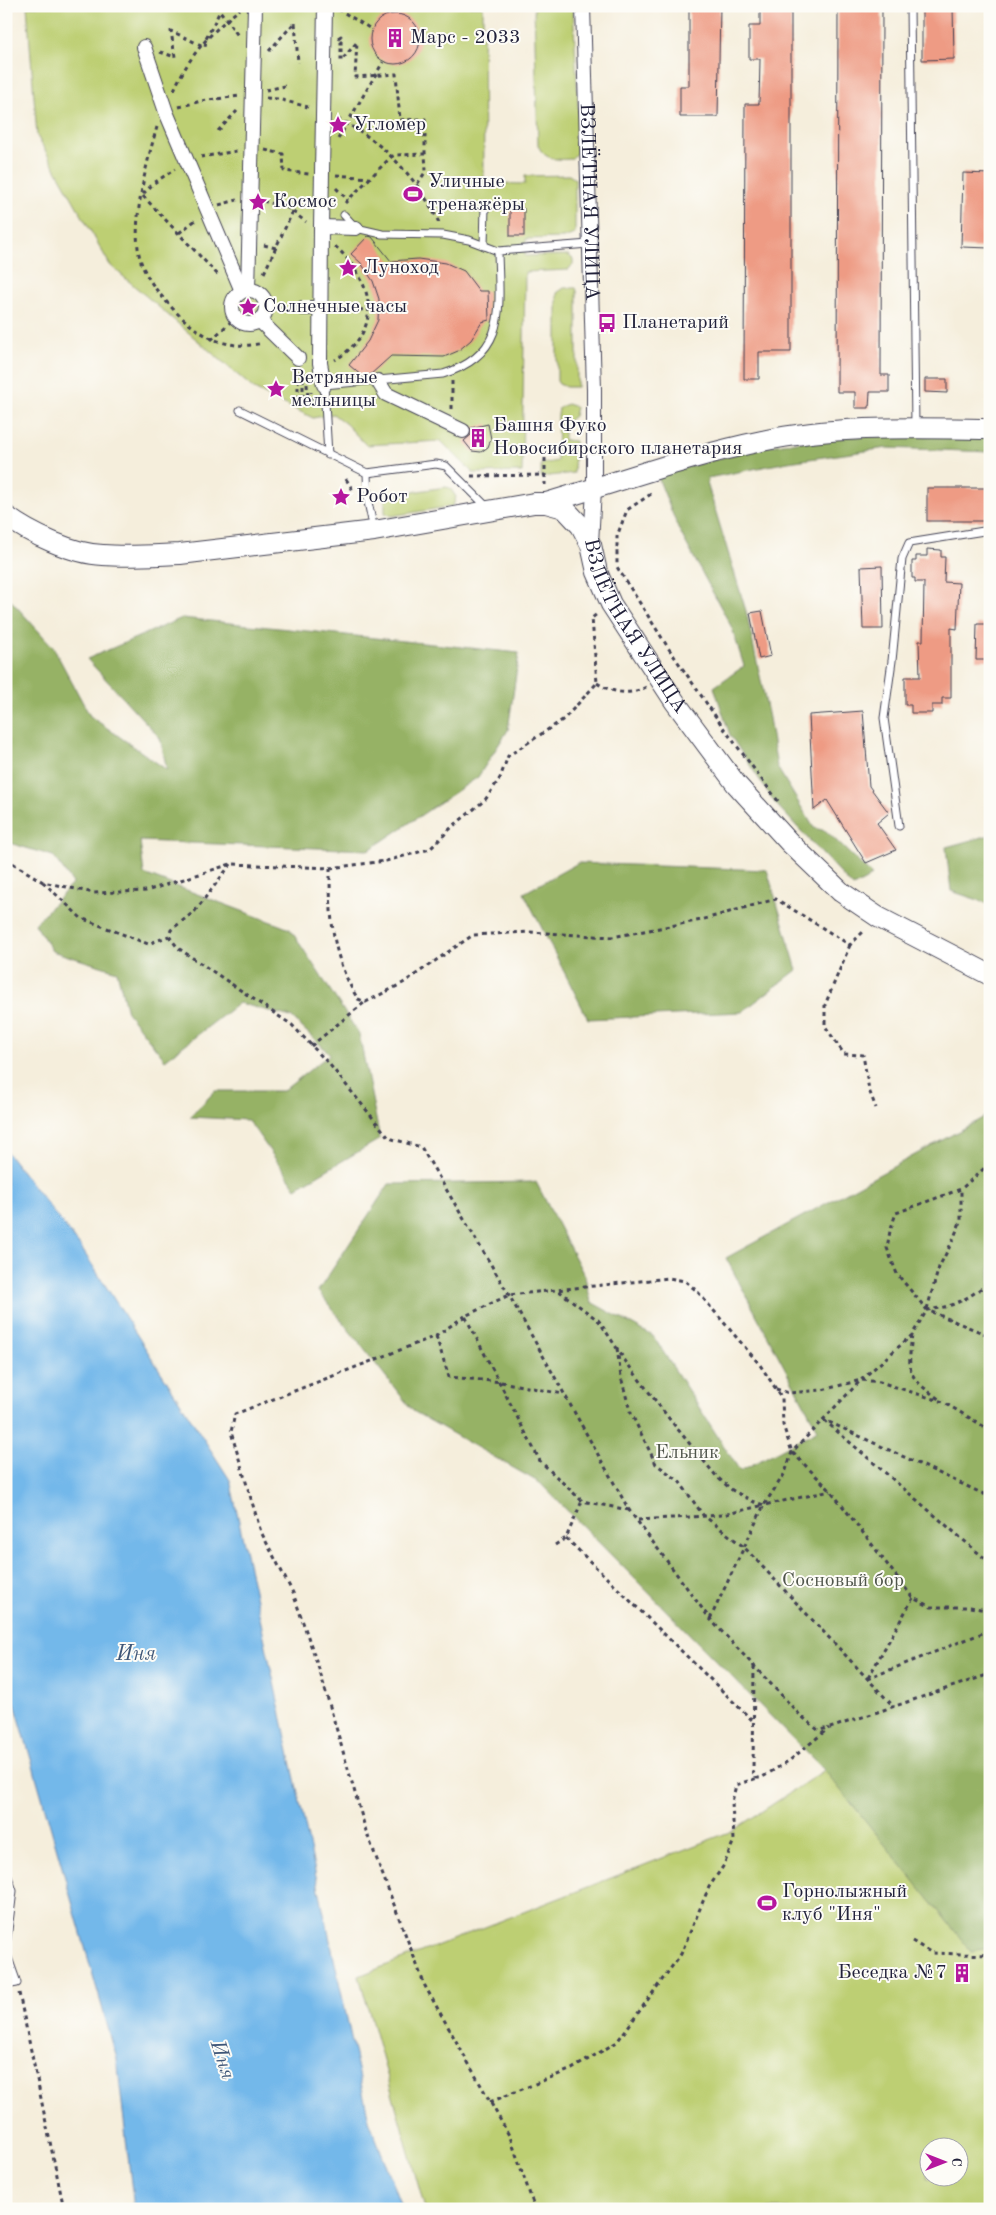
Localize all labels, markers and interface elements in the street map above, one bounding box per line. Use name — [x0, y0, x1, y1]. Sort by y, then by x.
building icon: Марс - 2033 — [384, 27, 406, 49]
place label: Марс - 2033 — [410, 28, 521, 48]
street label: ВЗЛЁТНАЯ УЛИЦА — [576, 103, 601, 301]
place icon: Угломер — [327, 114, 349, 136]
place label: Угломер — [353, 115, 426, 135]
place label: Уличные тренажёры — [428, 172, 525, 215]
sports icon: Уличные тренажёры — [402, 183, 424, 205]
place icon: Космос — [247, 191, 269, 213]
place label: Космос — [273, 192, 337, 212]
place icon: Луноход — [337, 257, 359, 279]
place label: Луноход — [363, 258, 439, 278]
place icon: Солнечные часы — [237, 296, 259, 318]
place label: Солнечные часы — [263, 297, 407, 317]
bus stop icon: Планетарий — [596, 312, 618, 334]
place label: Планетарий — [622, 313, 729, 333]
place label: Ветряные мельницы — [291, 368, 378, 411]
place icon: Ветряные мельницы — [265, 378, 287, 400]
place label: Башня Фуко Новосибирского планетария — [493, 416, 743, 459]
building icon: Башня Фуко Новосибирского планетария — [467, 427, 489, 449]
place icon: Робот — [330, 486, 352, 508]
place label: Робот — [356, 487, 408, 507]
street label: ВЗЛЁТНАЯ УЛИЦА — [580, 537, 690, 717]
park label: Ельник — [655, 1443, 719, 1463]
park label: Сосновый бор — [782, 1571, 904, 1591]
water label: Иня — [115, 1644, 156, 1665]
place label: Горнолыжный клуб "Иня" — [782, 1882, 907, 1925]
sports icon: Горнолыжный клуб "Иня" — [756, 1892, 778, 1914]
building icon: Беседка №7 — [951, 1962, 973, 1984]
place label: Беседка №7 — [837, 1963, 947, 1983]
water label: Иня — [206, 2037, 238, 2082]
north arrow — [918, 2138, 968, 2188]
text: С — [949, 2157, 963, 2167]

